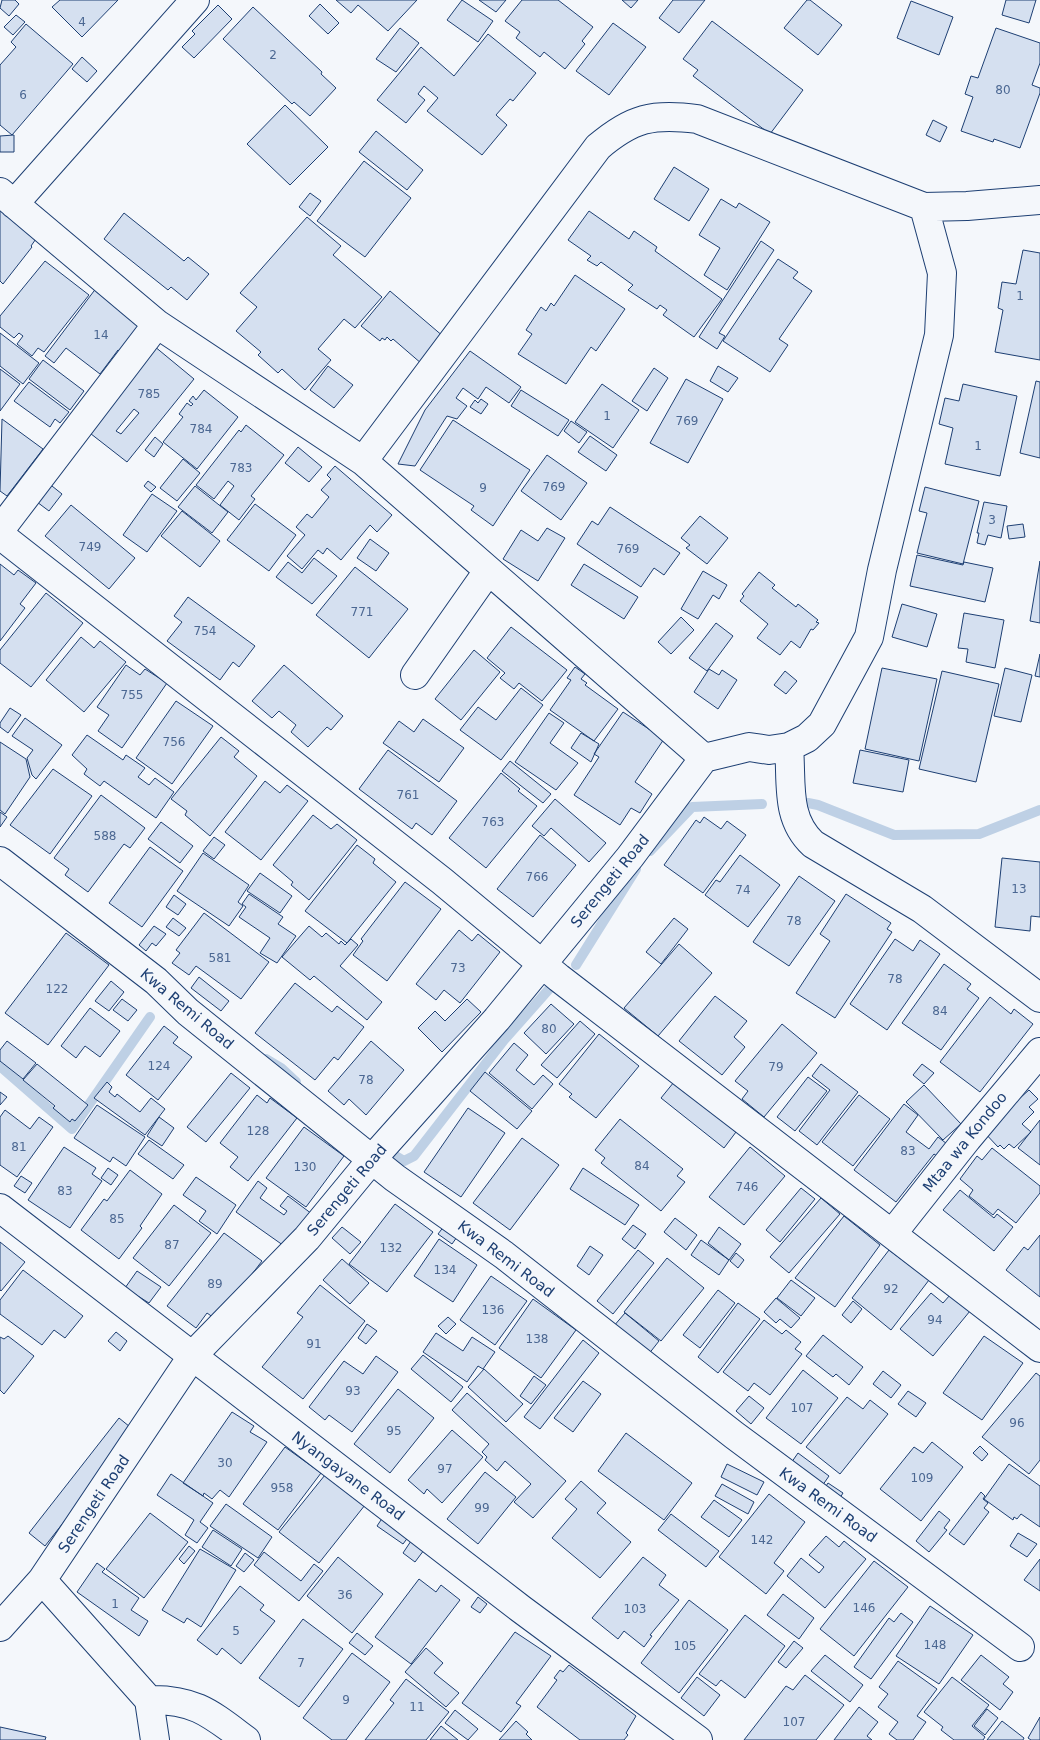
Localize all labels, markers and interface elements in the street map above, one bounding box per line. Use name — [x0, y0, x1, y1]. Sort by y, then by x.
house number: 4 — [78, 15, 86, 29]
house number: 2 — [269, 48, 277, 62]
house number: 80 — [995, 83, 1011, 97]
house number: 6 — [19, 88, 27, 102]
house number: 1 — [1016, 289, 1024, 303]
house number: 14 — [93, 328, 109, 342]
house number: 785 — [138, 387, 160, 401]
house number: 1 — [603, 409, 611, 423]
house number: 769 — [676, 414, 698, 428]
house number: 784 — [190, 422, 212, 436]
house number: 1 — [974, 439, 982, 453]
house number: 783 — [230, 461, 252, 475]
house number: 769 — [543, 480, 565, 494]
house number: 9 — [479, 481, 487, 495]
house number: 3 — [988, 513, 996, 527]
house number: 749 — [79, 540, 101, 554]
house number: 769 — [617, 542, 639, 556]
house number: 771 — [351, 605, 373, 619]
house number: 754 — [194, 624, 216, 638]
house number: 755 — [121, 688, 143, 702]
house number: 756 — [163, 735, 185, 749]
house number: 761 — [397, 788, 419, 802]
house number: 763 — [482, 815, 504, 829]
house number: 588 — [94, 829, 116, 843]
street label: Serengeti Road — [567, 831, 653, 931]
house number: 766 — [526, 870, 548, 884]
house number: 13 — [1011, 882, 1027, 896]
house number: 74 — [735, 883, 751, 897]
house number: 78 — [786, 914, 802, 928]
house number: 581 — [209, 951, 231, 965]
house number: 73 — [450, 961, 466, 975]
street label: Kwa Remi Road — [137, 965, 237, 1053]
house number: 78 — [887, 972, 903, 986]
house number: 122 — [46, 982, 68, 996]
house number: 84 — [932, 1004, 948, 1018]
house number: 80 — [541, 1022, 557, 1036]
house number: 124 — [148, 1059, 170, 1073]
house number: 79 — [768, 1060, 784, 1074]
house number: 78 — [358, 1073, 374, 1087]
street label: Mtaa wa Kondoo — [919, 1088, 1011, 1196]
house number: 128 — [247, 1124, 269, 1138]
house number: 81 — [11, 1140, 27, 1154]
street label: Serengeti Road — [303, 1140, 391, 1240]
house number: 83 — [900, 1144, 916, 1158]
house number: 84 — [634, 1159, 650, 1173]
house number: 130 — [294, 1160, 316, 1174]
house number: 746 — [736, 1180, 758, 1194]
house number: 83 — [57, 1184, 73, 1198]
house number: 85 — [109, 1212, 125, 1226]
street label: Kwa Remi Road — [454, 1217, 558, 1301]
house number: 87 — [164, 1238, 180, 1252]
house number: 132 — [380, 1241, 402, 1255]
house number: 134 — [434, 1263, 456, 1277]
house number: 89 — [207, 1277, 223, 1291]
house number: 92 — [883, 1282, 899, 1296]
house number: 136 — [482, 1303, 504, 1317]
house number: 94 — [927, 1313, 943, 1327]
house number: 138 — [526, 1332, 548, 1346]
house number: 91 — [306, 1337, 322, 1351]
house number: 93 — [345, 1384, 361, 1398]
house number: 107 — [791, 1401, 813, 1415]
house number: 96 — [1009, 1416, 1025, 1430]
house number: 95 — [386, 1424, 402, 1438]
street label: Nyangayane Road — [288, 1428, 408, 1524]
street label: Serengeti Road — [55, 1451, 133, 1557]
house number: 30 — [217, 1456, 233, 1470]
house number: 97 — [437, 1462, 453, 1476]
street label: Kwa Remi Road — [776, 1464, 880, 1546]
house number: 109 — [911, 1471, 933, 1485]
house number: 958 — [271, 1481, 293, 1495]
house number: 99 — [474, 1501, 490, 1515]
house number: 142 — [751, 1533, 773, 1547]
house number: 36 — [337, 1588, 353, 1602]
house number: 1 — [111, 1597, 119, 1611]
house number: 146 — [853, 1601, 875, 1615]
house number: 103 — [624, 1602, 646, 1616]
house number: 5 — [232, 1624, 240, 1638]
house number: 148 — [924, 1638, 946, 1652]
house number: 105 — [674, 1639, 696, 1653]
house number: 7 — [297, 1656, 305, 1670]
house number: 9 — [342, 1693, 350, 1707]
house number: 11 — [409, 1700, 425, 1714]
house number: 107 — [783, 1715, 805, 1729]

